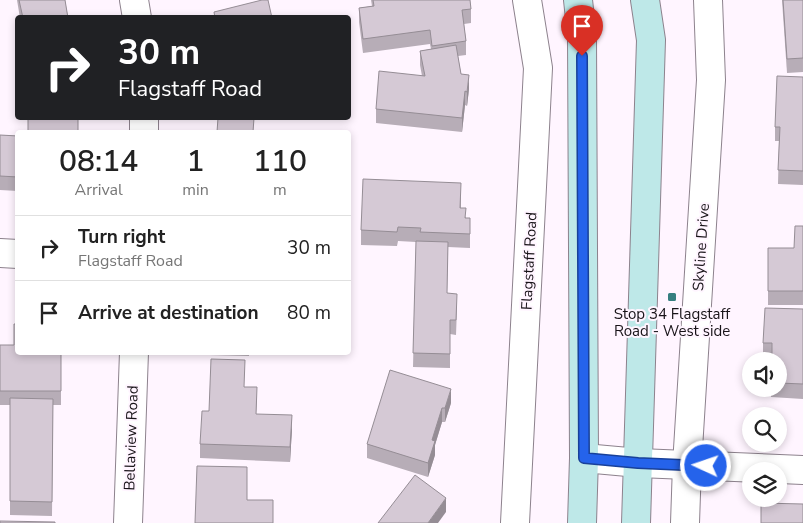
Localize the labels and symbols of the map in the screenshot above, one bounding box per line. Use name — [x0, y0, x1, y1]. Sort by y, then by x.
pin — [561, 5, 603, 56]
street label: Skyline Drive — [688, 202, 714, 292]
street label: Flagstaff Road — [516, 211, 542, 311]
marker: Stop 34 Flagstaff Road - West side — [666, 291, 678, 303]
place label: Stop 34 Flagstaff Road - West side — [614, 304, 731, 341]
street label: Bellaview Road — [119, 385, 143, 491]
position arrow — [679, 439, 731, 491]

